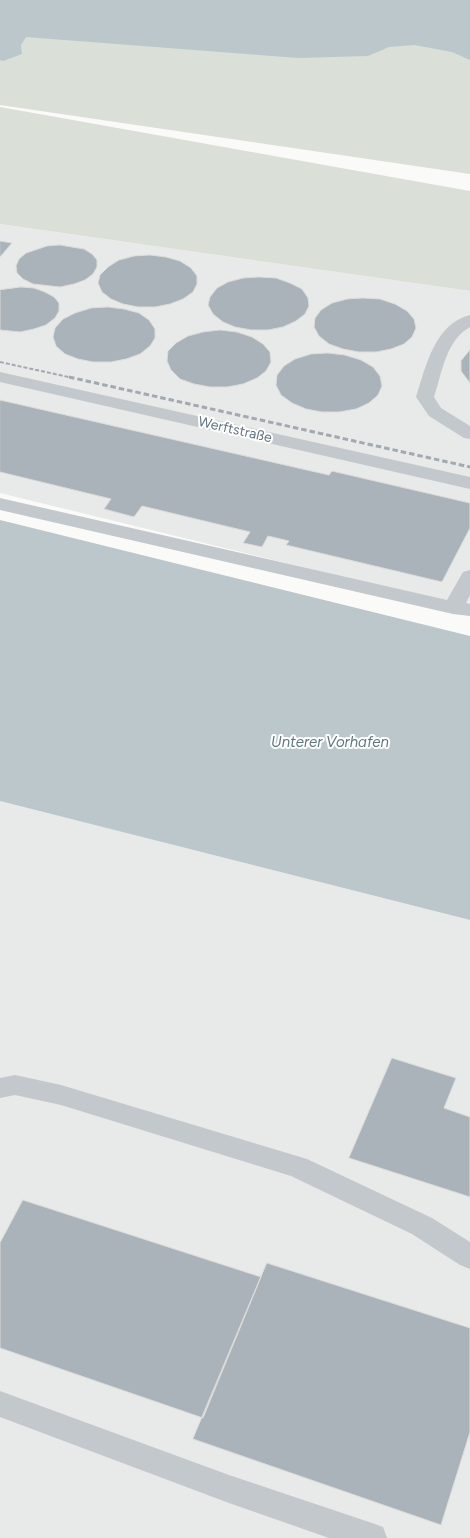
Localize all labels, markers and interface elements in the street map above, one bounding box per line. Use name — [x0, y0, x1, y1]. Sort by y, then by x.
street label: Werftstraße — [197, 413, 273, 447]
water label: Unterer Vorhafen — [271, 734, 389, 752]

